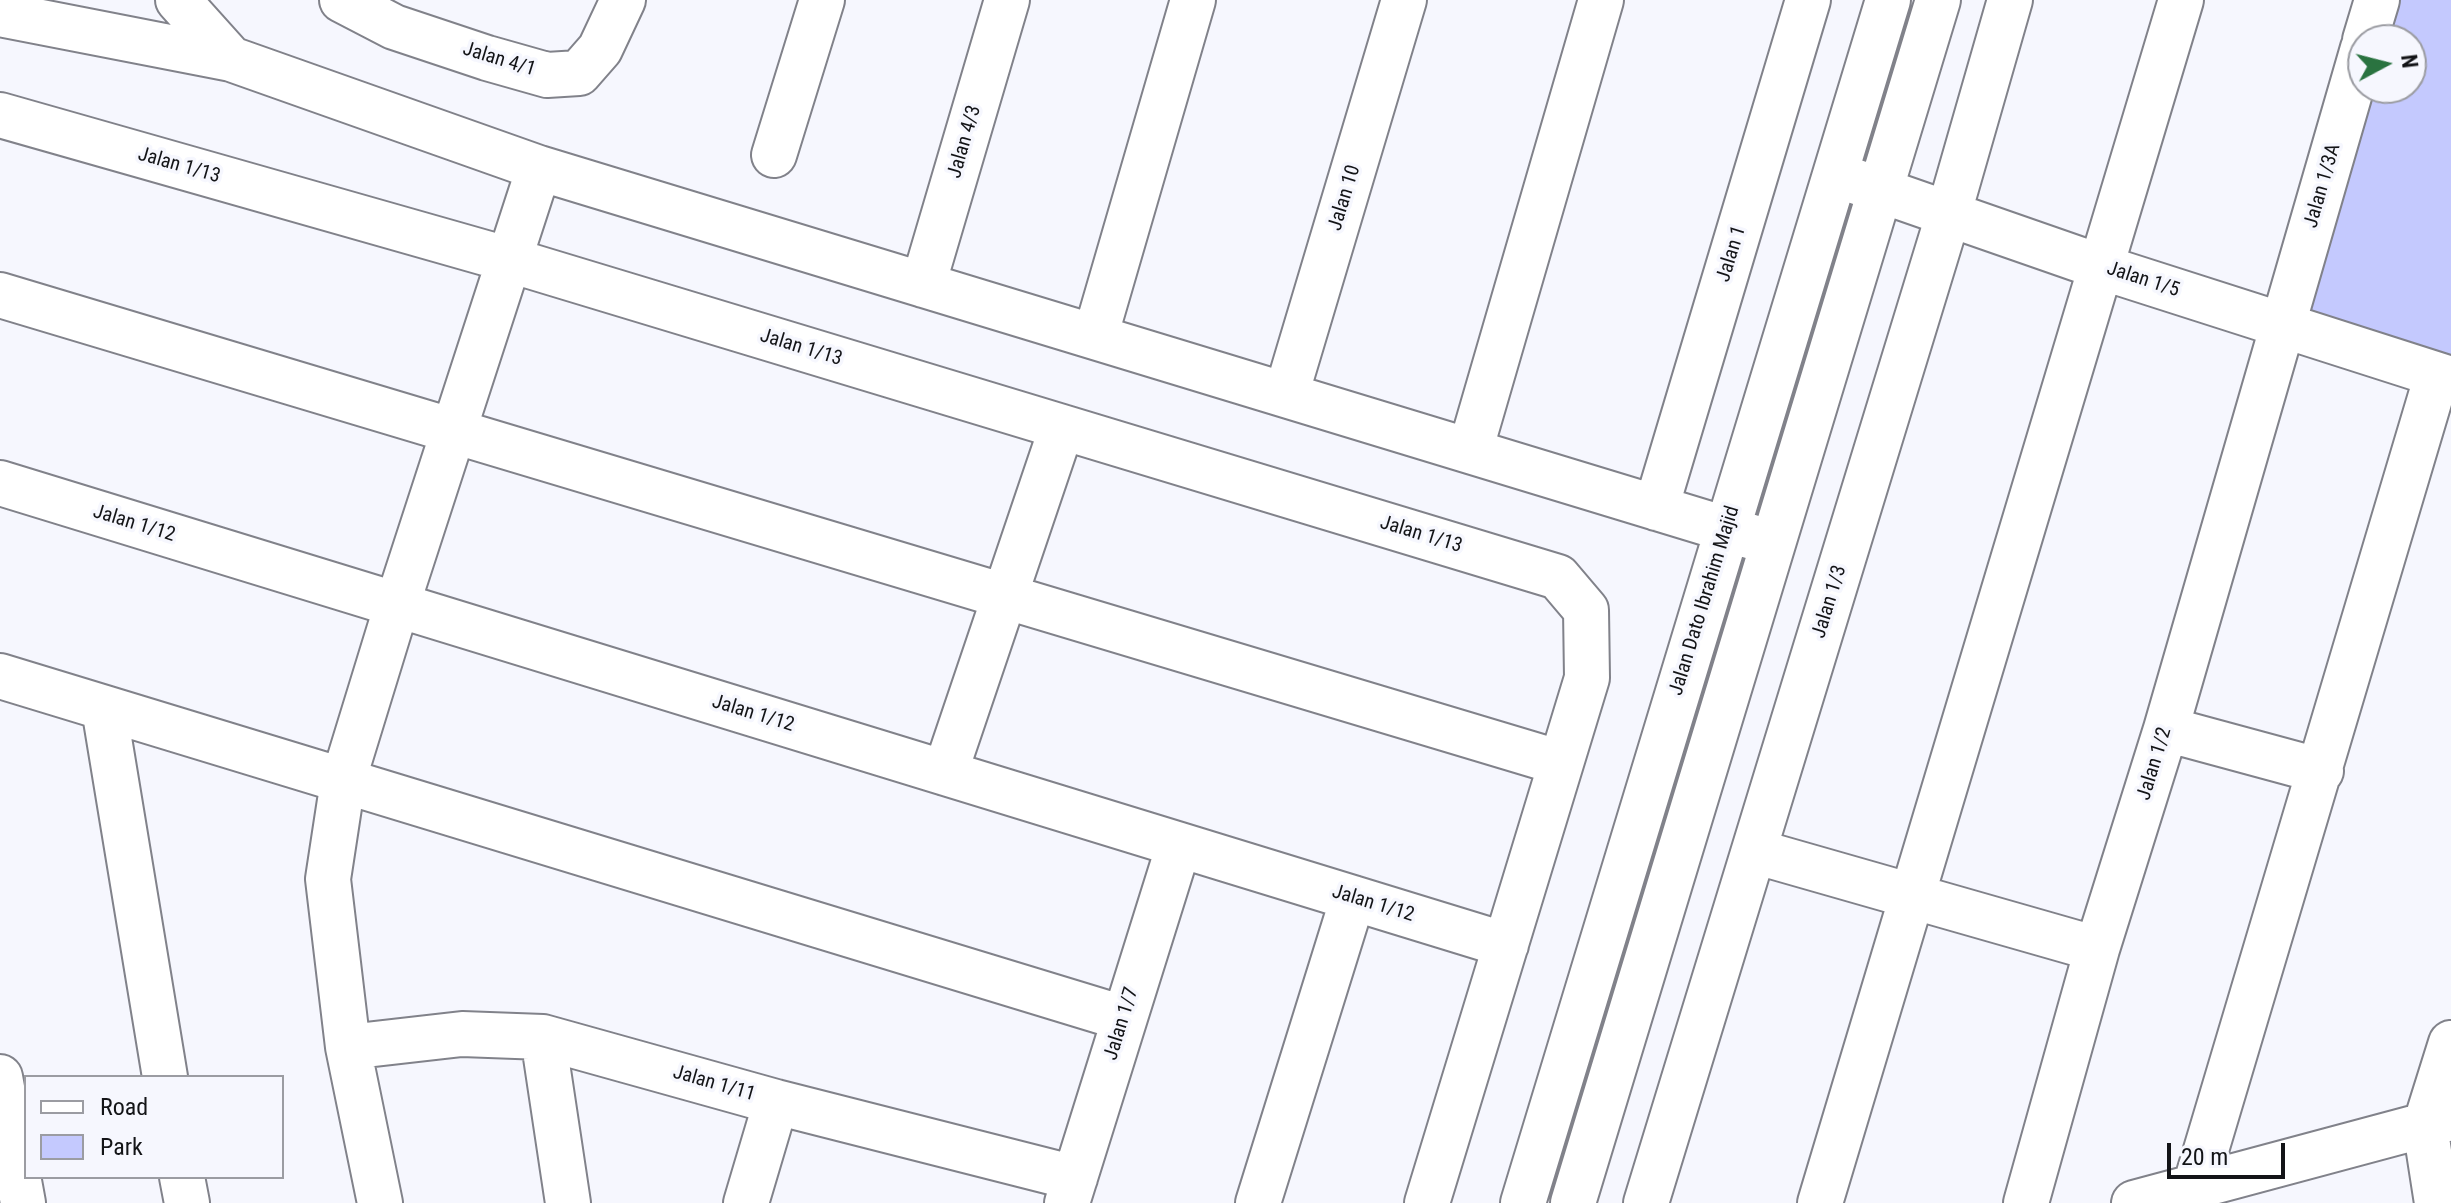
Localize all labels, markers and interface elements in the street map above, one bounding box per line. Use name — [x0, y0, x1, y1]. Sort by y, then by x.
north arrow — [2347, 24, 2427, 104]
street label: Jalan 4/1 — [460, 38, 538, 82]
text: N — [2396, 53, 2423, 69]
street label: Jalan 4/3 — [943, 103, 987, 181]
street label: Jalan 1/3A — [2300, 141, 2346, 231]
street label: Jalan 1/13 — [135, 143, 223, 189]
street label: Jalan 10 — [1324, 162, 1366, 234]
street label: Jalan 1 — [1712, 223, 1752, 285]
street label: Jalan 1/5 — [2104, 257, 2182, 303]
street label: Jalan 1/13 — [757, 324, 845, 372]
street label: Jalan 1/12 — [90, 500, 178, 548]
street label: Jalan Dato Ibrahim Majid — [1665, 503, 1745, 699]
street label: Jalan 1/13 — [1377, 511, 1465, 559]
street label: Jalan 1/3 — [1808, 563, 1852, 641]
street label: Jalan 1/12 — [709, 690, 797, 738]
street label: Jalan 1/2 — [2133, 725, 2177, 803]
street label: Jalan 1/12 — [1329, 880, 1417, 928]
street label: Jalan 1/7 — [1100, 985, 1144, 1063]
street label: Jalan 1/11 — [670, 1061, 758, 1107]
legend — [24, 1075, 284, 1179]
text: Road — [100, 1093, 148, 1121]
scale bar — [2171, 1127, 2289, 1177]
text: Park — [100, 1133, 143, 1161]
text: 20 m — [2181, 1143, 2228, 1171]

